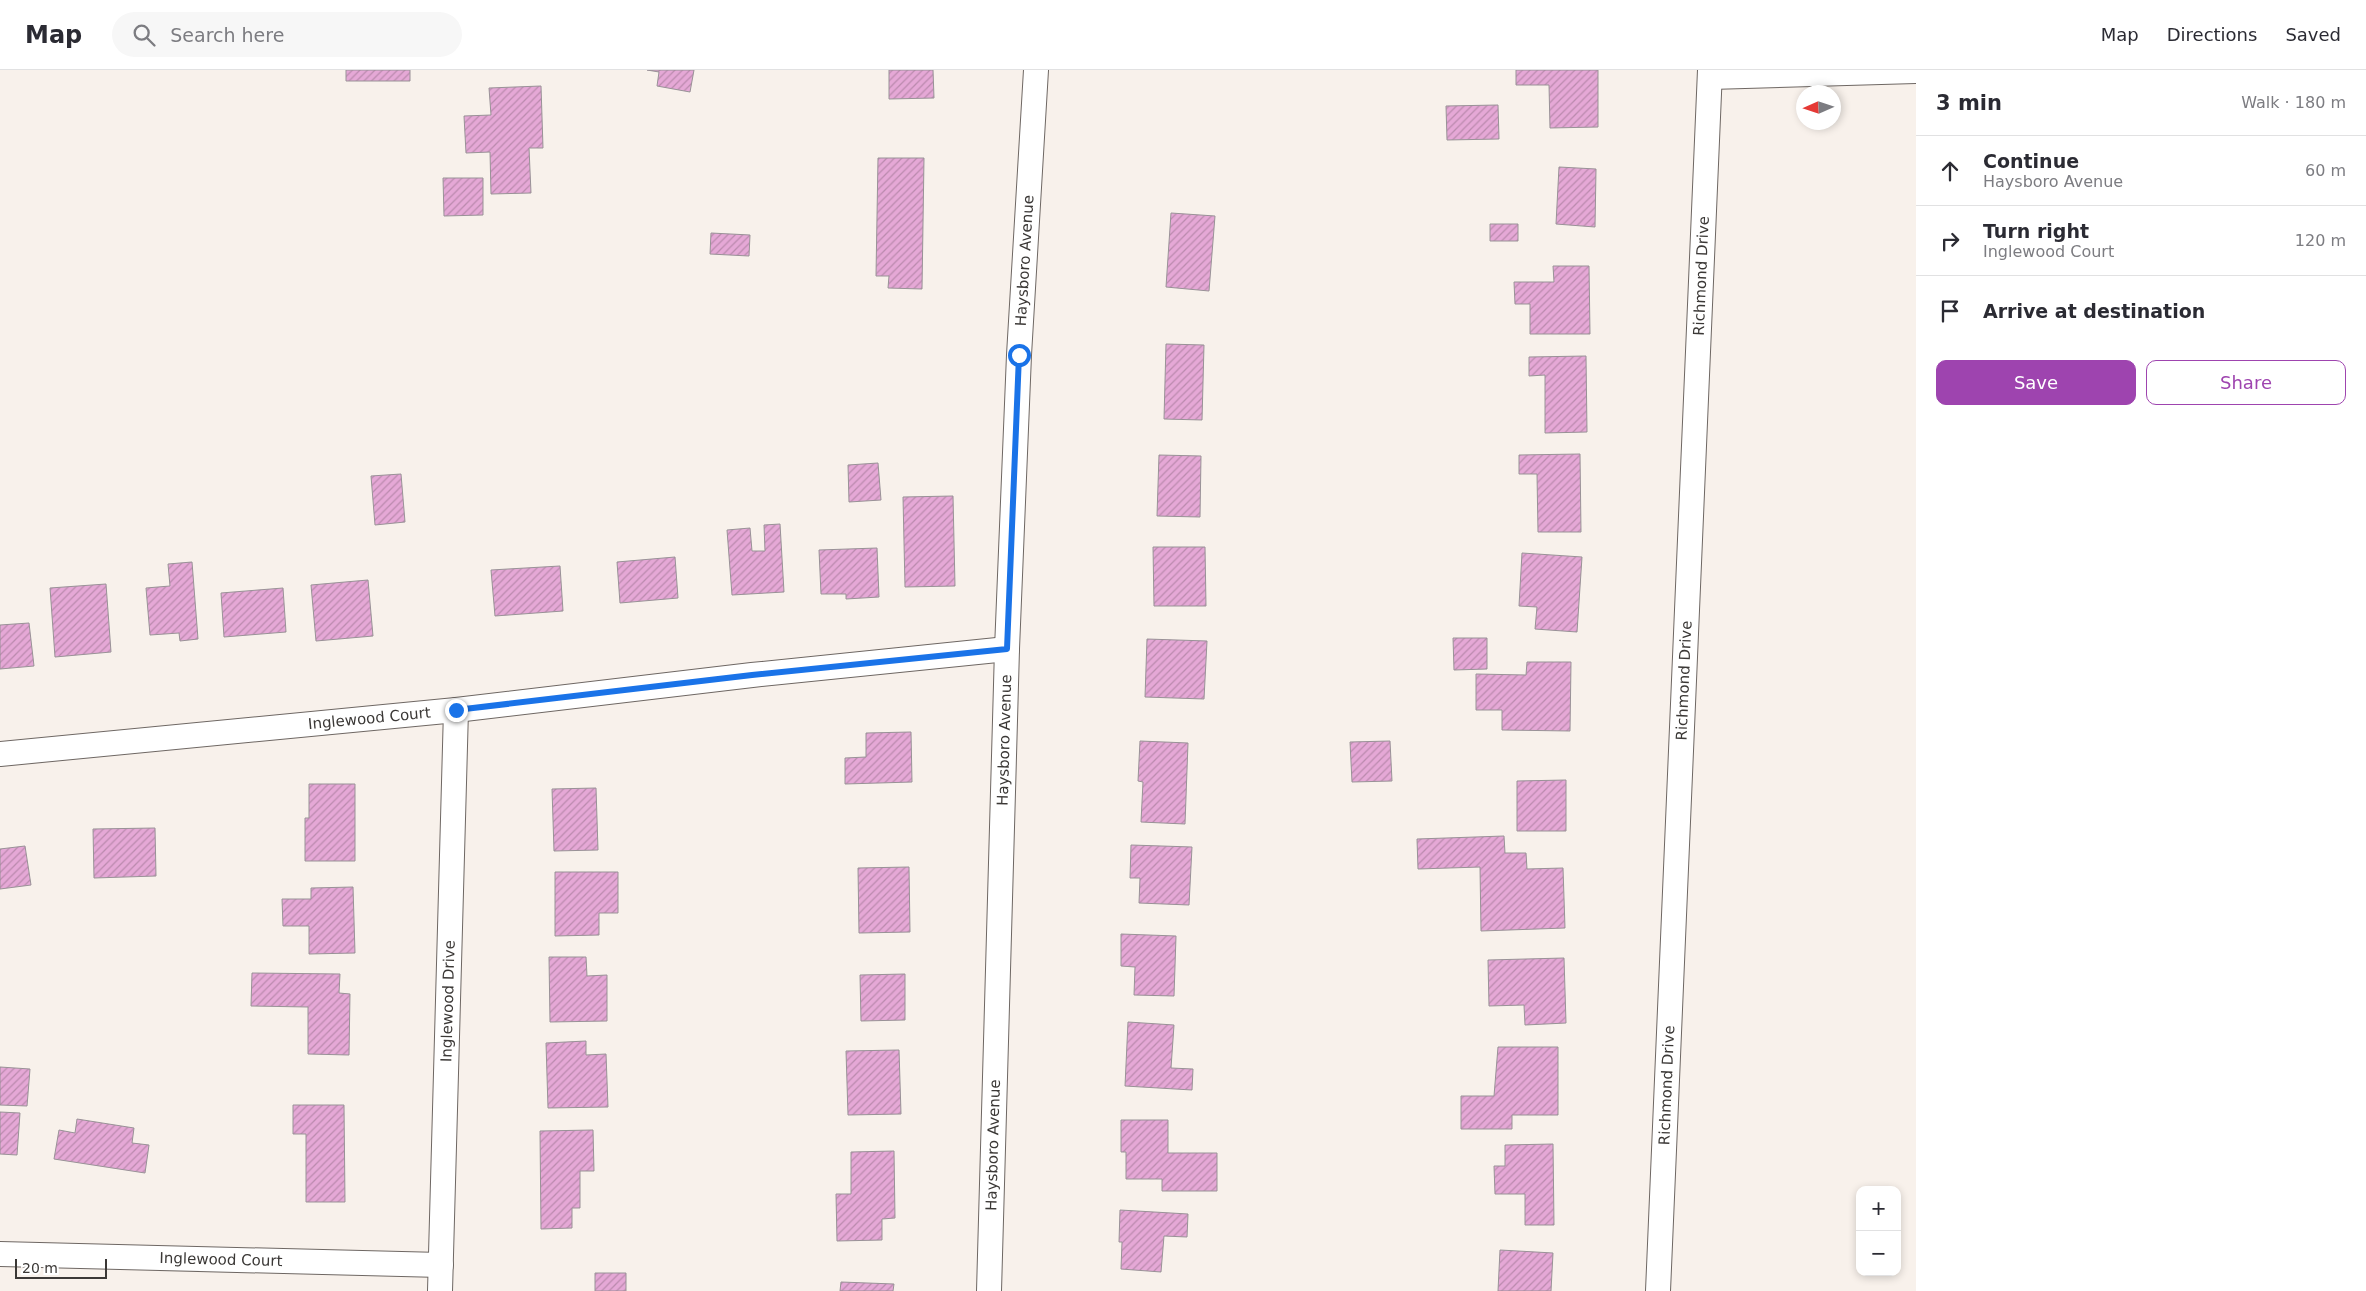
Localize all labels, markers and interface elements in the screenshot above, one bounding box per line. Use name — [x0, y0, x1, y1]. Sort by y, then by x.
search box — [112, 12, 462, 57]
text: Map — [25, 21, 82, 49]
icon: search — [130, 21, 158, 49]
text: Search here — [170, 24, 284, 46]
text: Map — [2101, 24, 2139, 45]
text: Directions — [2167, 24, 2257, 45]
text: Saved — [2285, 24, 2341, 45]
north arrow — [1796, 85, 1841, 130]
text: 3 min — [1936, 91, 2002, 115]
text: Walk · 180 m — [2241, 93, 2346, 112]
text: Continue — [1983, 150, 2079, 172]
icon: ahead — [1936, 157, 1964, 185]
text: 60 m — [2305, 161, 2346, 180]
text: Haysboro Avenue — [1983, 172, 2123, 191]
street label: Haysboro Avenue — [1012, 194, 1038, 327]
street label: Richmond Drive — [1690, 216, 1713, 336]
text: Turn right — [1983, 220, 2089, 242]
icon: right — [1936, 227, 1964, 255]
text: 120 m — [2295, 231, 2346, 250]
text: Inglewood Court — [1983, 242, 2114, 261]
icon: arrive — [1936, 297, 1964, 325]
text: Arrive at destination — [1983, 300, 2205, 322]
route start — [1008, 344, 1031, 367]
button: Save — [1936, 360, 2136, 405]
button: Share — [2146, 360, 2346, 405]
street label: Richmond Drive — [1672, 620, 1696, 741]
street label: Haysboro Avenue — [994, 674, 1015, 806]
route end — [445, 699, 468, 722]
street label: Inglewood Court — [307, 703, 432, 733]
street label: Inglewood Drive — [437, 940, 459, 1062]
street label: Richmond Drive — [1655, 1025, 1678, 1146]
street label: Haysboro Avenue — [982, 1079, 1004, 1211]
map controls — [1856, 1186, 1901, 1276]
button: + — [1856, 1186, 1901, 1231]
button: − — [1856, 1231, 1901, 1276]
street label: Inglewood Court — [159, 1249, 283, 1270]
scale bar — [15, 1256, 108, 1279]
text: 20 m — [22, 1260, 58, 1276]

